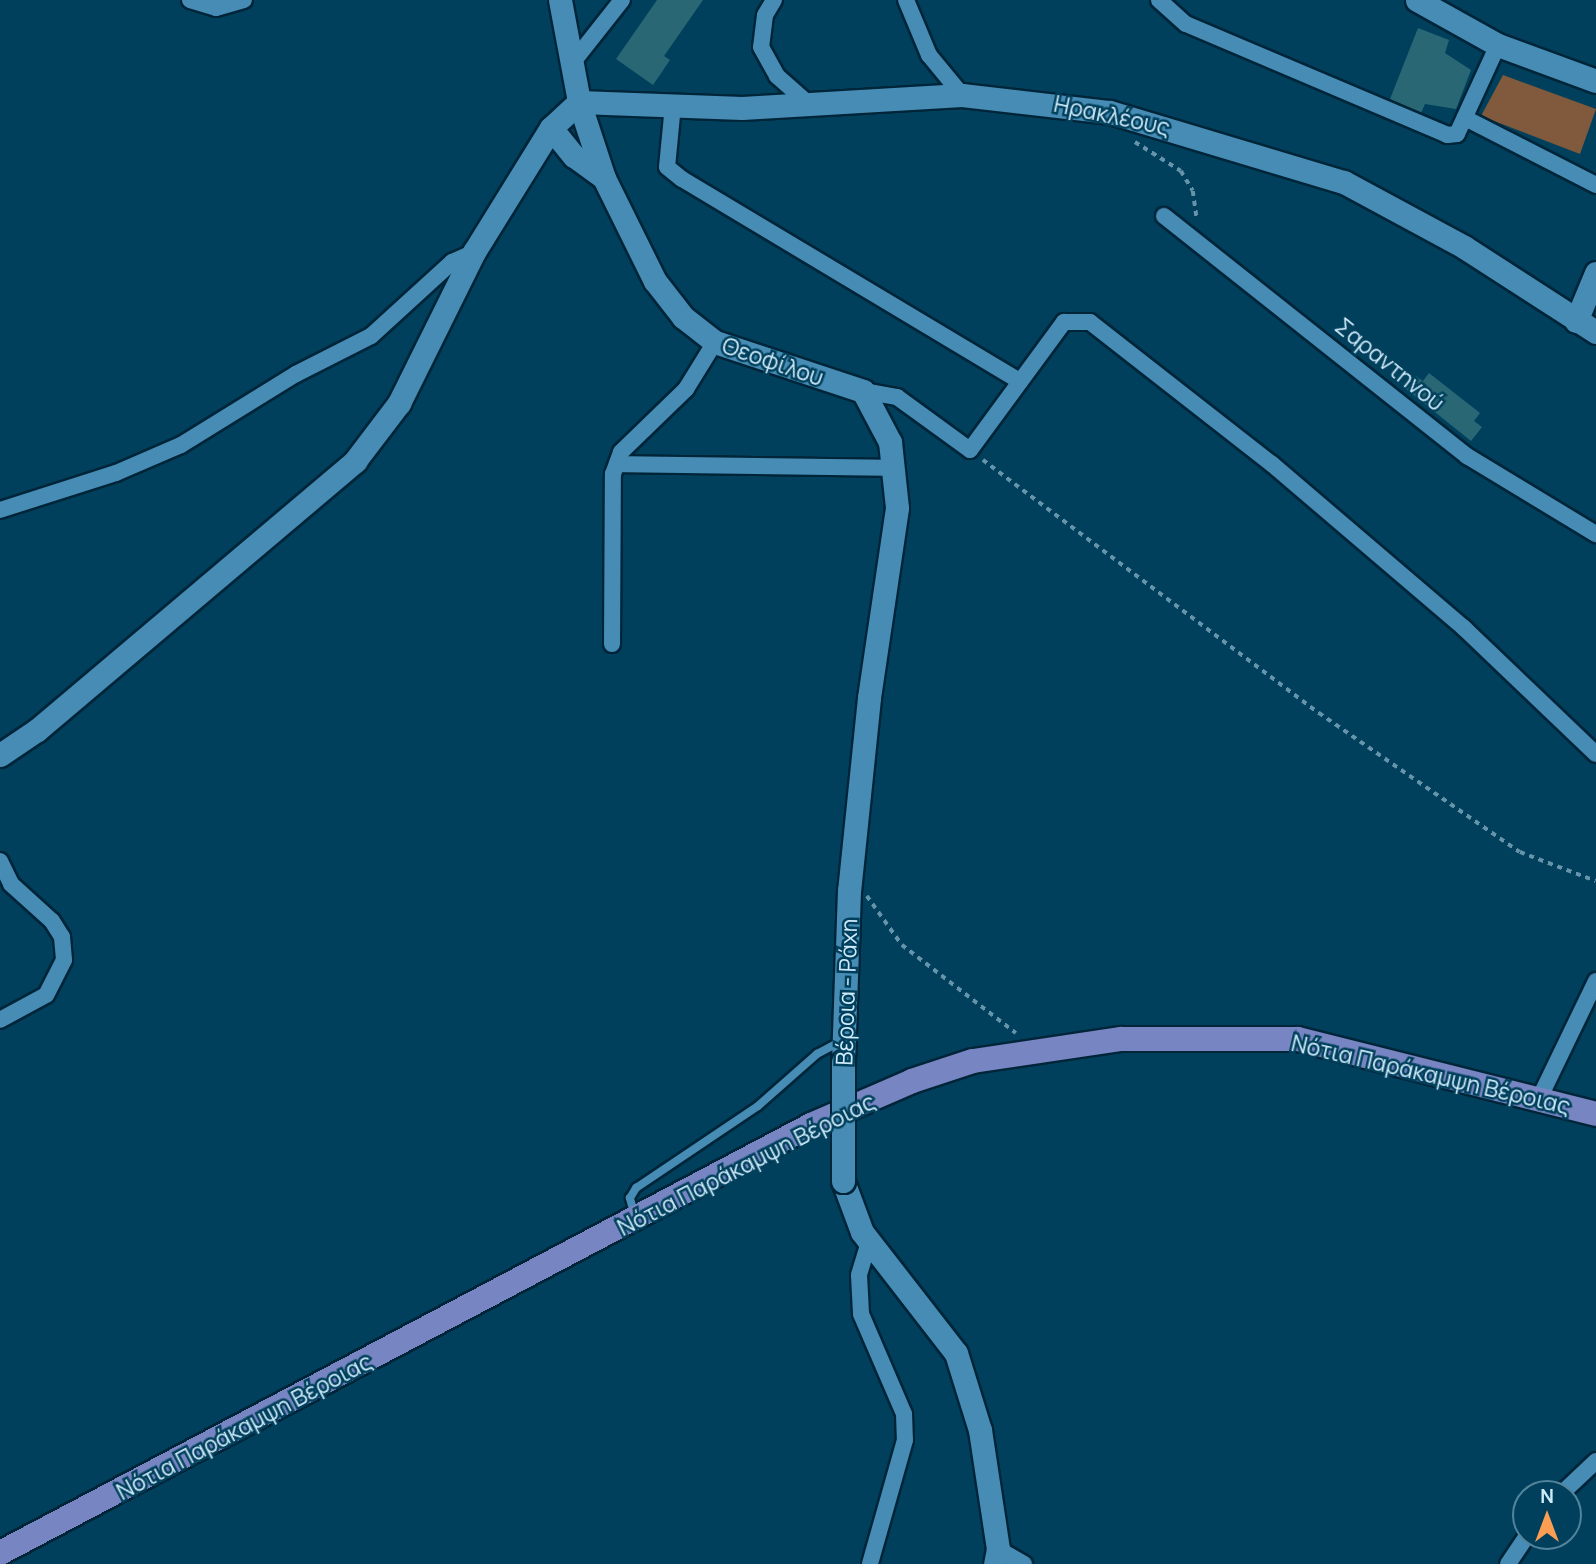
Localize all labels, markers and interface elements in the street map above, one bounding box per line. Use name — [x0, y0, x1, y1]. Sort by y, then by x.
street label: Ηρακλέους — [1051, 89, 1173, 141]
street label: Σαραντηνού — [1330, 312, 1450, 416]
street label: Θεοφίλου — [719, 331, 827, 391]
street label: Βέροια - Ράχη — [830, 918, 862, 1066]
street label: Νότια Παράκαμψη Βέροιας — [1289, 1028, 1573, 1120]
street label: Νότια Παράκαμψη Βέροιας — [613, 1087, 879, 1241]
street label: Νότια Παράκαμψη Βέροιας — [112, 1347, 376, 1505]
north arrow — [1512, 1480, 1582, 1550]
text: N — [1540, 1483, 1554, 1509]

